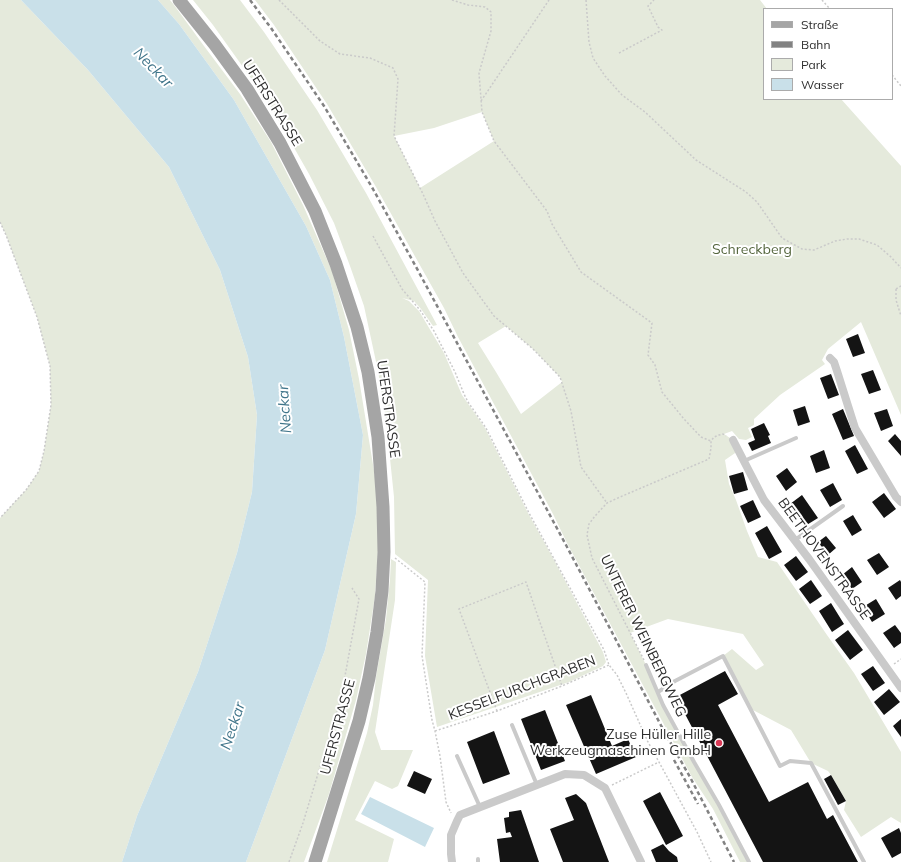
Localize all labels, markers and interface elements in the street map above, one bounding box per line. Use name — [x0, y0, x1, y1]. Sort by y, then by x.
legend — [763, 8, 893, 100]
text: Straße — [801, 17, 838, 32]
text: Bahn — [801, 37, 830, 52]
water label: Neckar — [130, 44, 176, 92]
street label: UFERSTRASSE — [239, 57, 305, 149]
text: Park — [801, 57, 826, 72]
text: Wasser — [801, 77, 844, 92]
park label: Schreckberg — [712, 242, 792, 258]
street label: UFERSTRASSE — [373, 359, 403, 459]
water label: Neckar — [274, 384, 296, 434]
street label: BEETHOVENSTRASSE — [774, 495, 874, 623]
street label: UNTERER WEINBERGWEG — [596, 552, 690, 720]
street label: KESSELFURCHGRABEN — [446, 652, 598, 724]
street label: UFERSTRASSE — [317, 677, 359, 777]
water label: Neckar — [217, 700, 249, 752]
place label: Zuse Hüller Hille Werkzeugmaschinen GmbH — [530, 727, 711, 760]
marker: Zuse Hüller Hille Werkzeugmaschinen GmbH — [714, 738, 724, 748]

